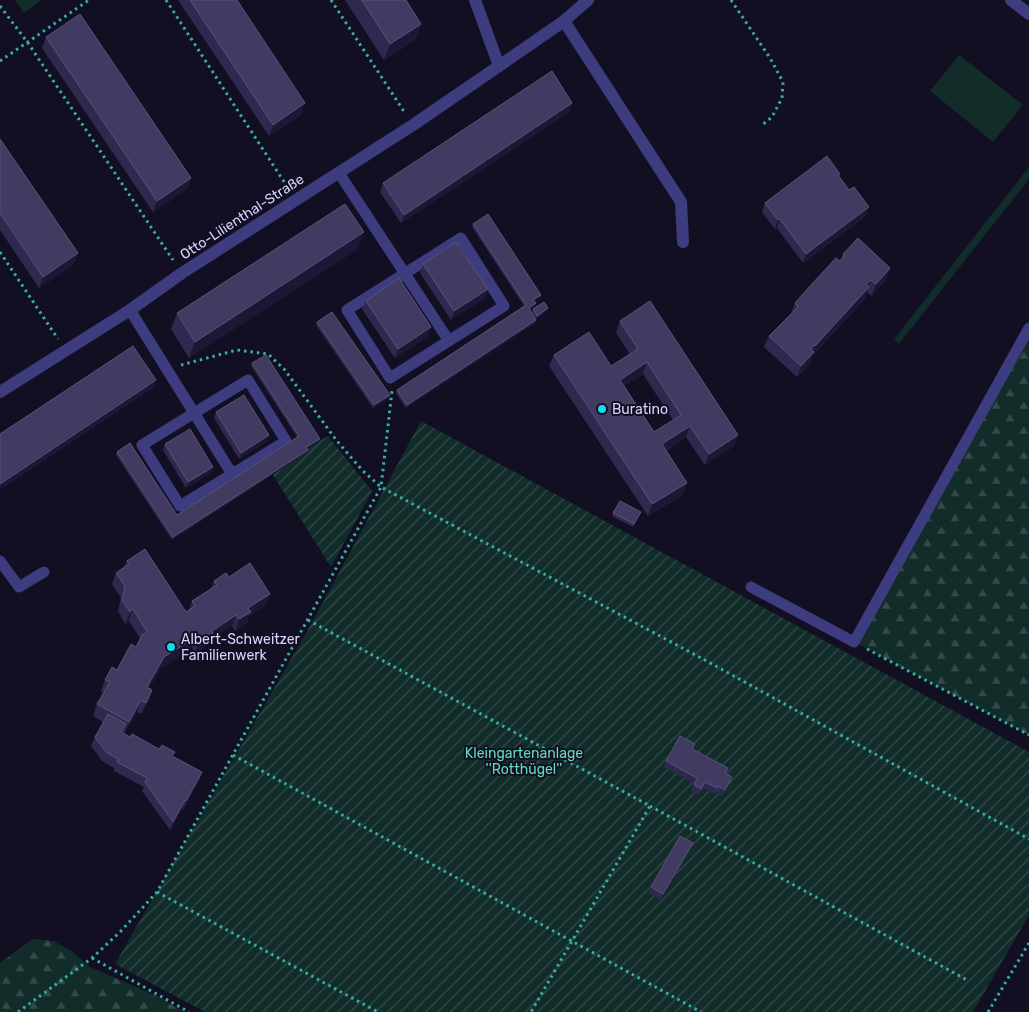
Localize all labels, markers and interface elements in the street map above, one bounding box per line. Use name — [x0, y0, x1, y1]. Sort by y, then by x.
street label: Otto-Lilienthal-Straße — [177, 170, 307, 263]
place label: Buratino — [612, 401, 668, 418]
marker: Buratino — [596, 403, 608, 415]
place label: Albert-Schweitzer Familienwerk — [181, 631, 301, 664]
marker: Albert-Schweitzer Familienwerk — [165, 641, 177, 653]
park label: Kleingartenanlage ''Rotthügel'' — [465, 745, 583, 778]

